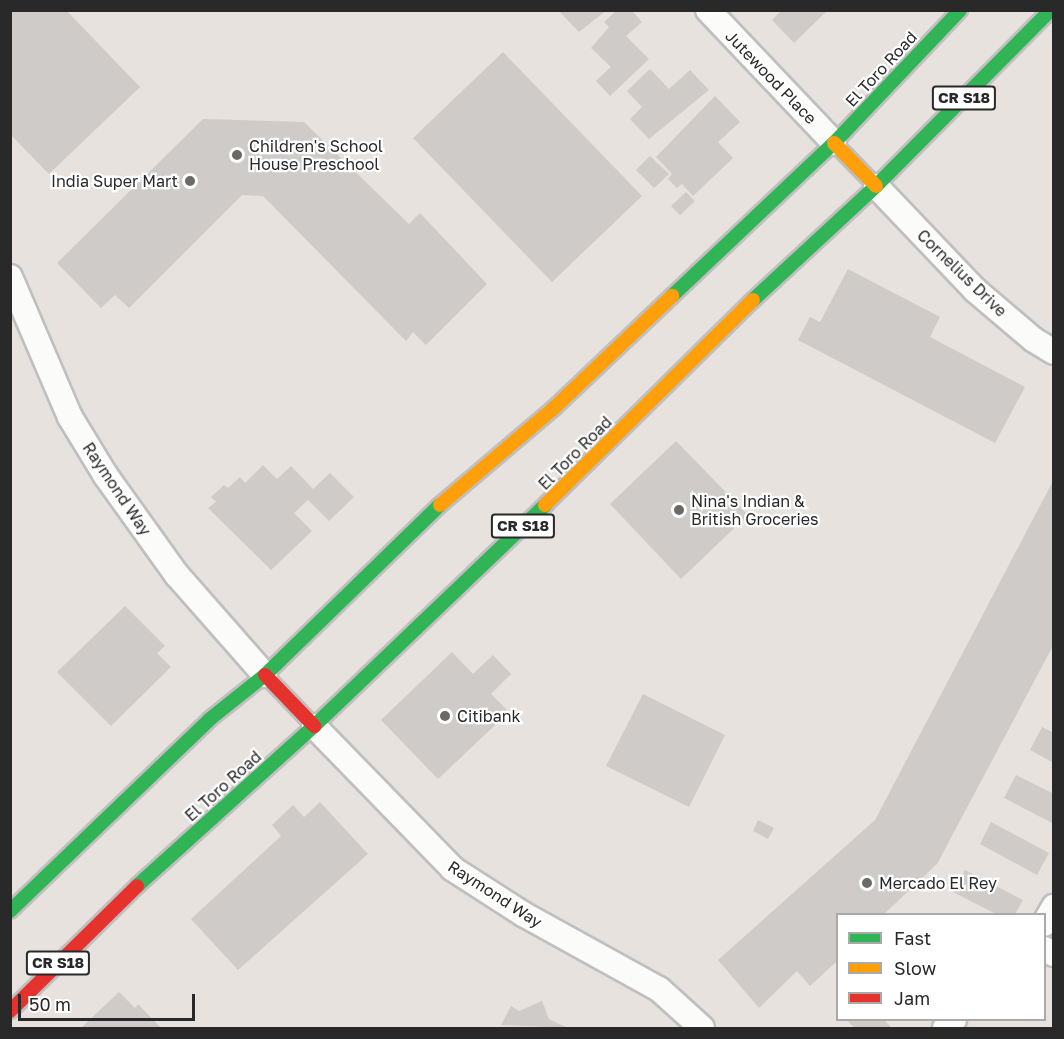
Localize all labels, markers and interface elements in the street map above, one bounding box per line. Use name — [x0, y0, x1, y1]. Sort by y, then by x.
street label: Jutewood Place — [722, 26, 820, 128]
street label: El Toro Road — [841, 27, 921, 111]
road number: CR S18 — [931, 86, 997, 110]
place label: Children's School House Preschool — [249, 136, 383, 174]
marker: Children's School House Preschool — [230, 148, 244, 162]
place label: India Super Mart — [51, 171, 178, 191]
marker: India Super Mart — [183, 174, 197, 188]
street label: Cornelius Drive — [913, 225, 1011, 321]
street label: El Toro Road — [534, 412, 616, 494]
street label: Raymond Way — [79, 439, 155, 539]
place label: Nina's Indian & British Groceries — [691, 491, 819, 529]
marker: Nina's Indian & British Groceries — [672, 503, 686, 517]
road number: CR S18 — [490, 514, 556, 538]
place label: Citibank — [457, 706, 521, 726]
marker: Citibank — [438, 709, 452, 723]
street label: El Toro Road — [181, 747, 265, 825]
street label: Raymond Way — [444, 856, 546, 932]
place label: Mercado El Rey — [879, 873, 997, 893]
marker: Mercado El Rey — [860, 876, 874, 890]
legend — [836, 913, 1046, 1021]
text: Fast — [894, 927, 931, 949]
road number: CR S18 — [25, 951, 91, 975]
text: Slow — [894, 957, 936, 979]
scale bar — [21, 982, 198, 1020]
text: Jam — [894, 987, 930, 1009]
text: 50 m — [29, 993, 71, 1015]

